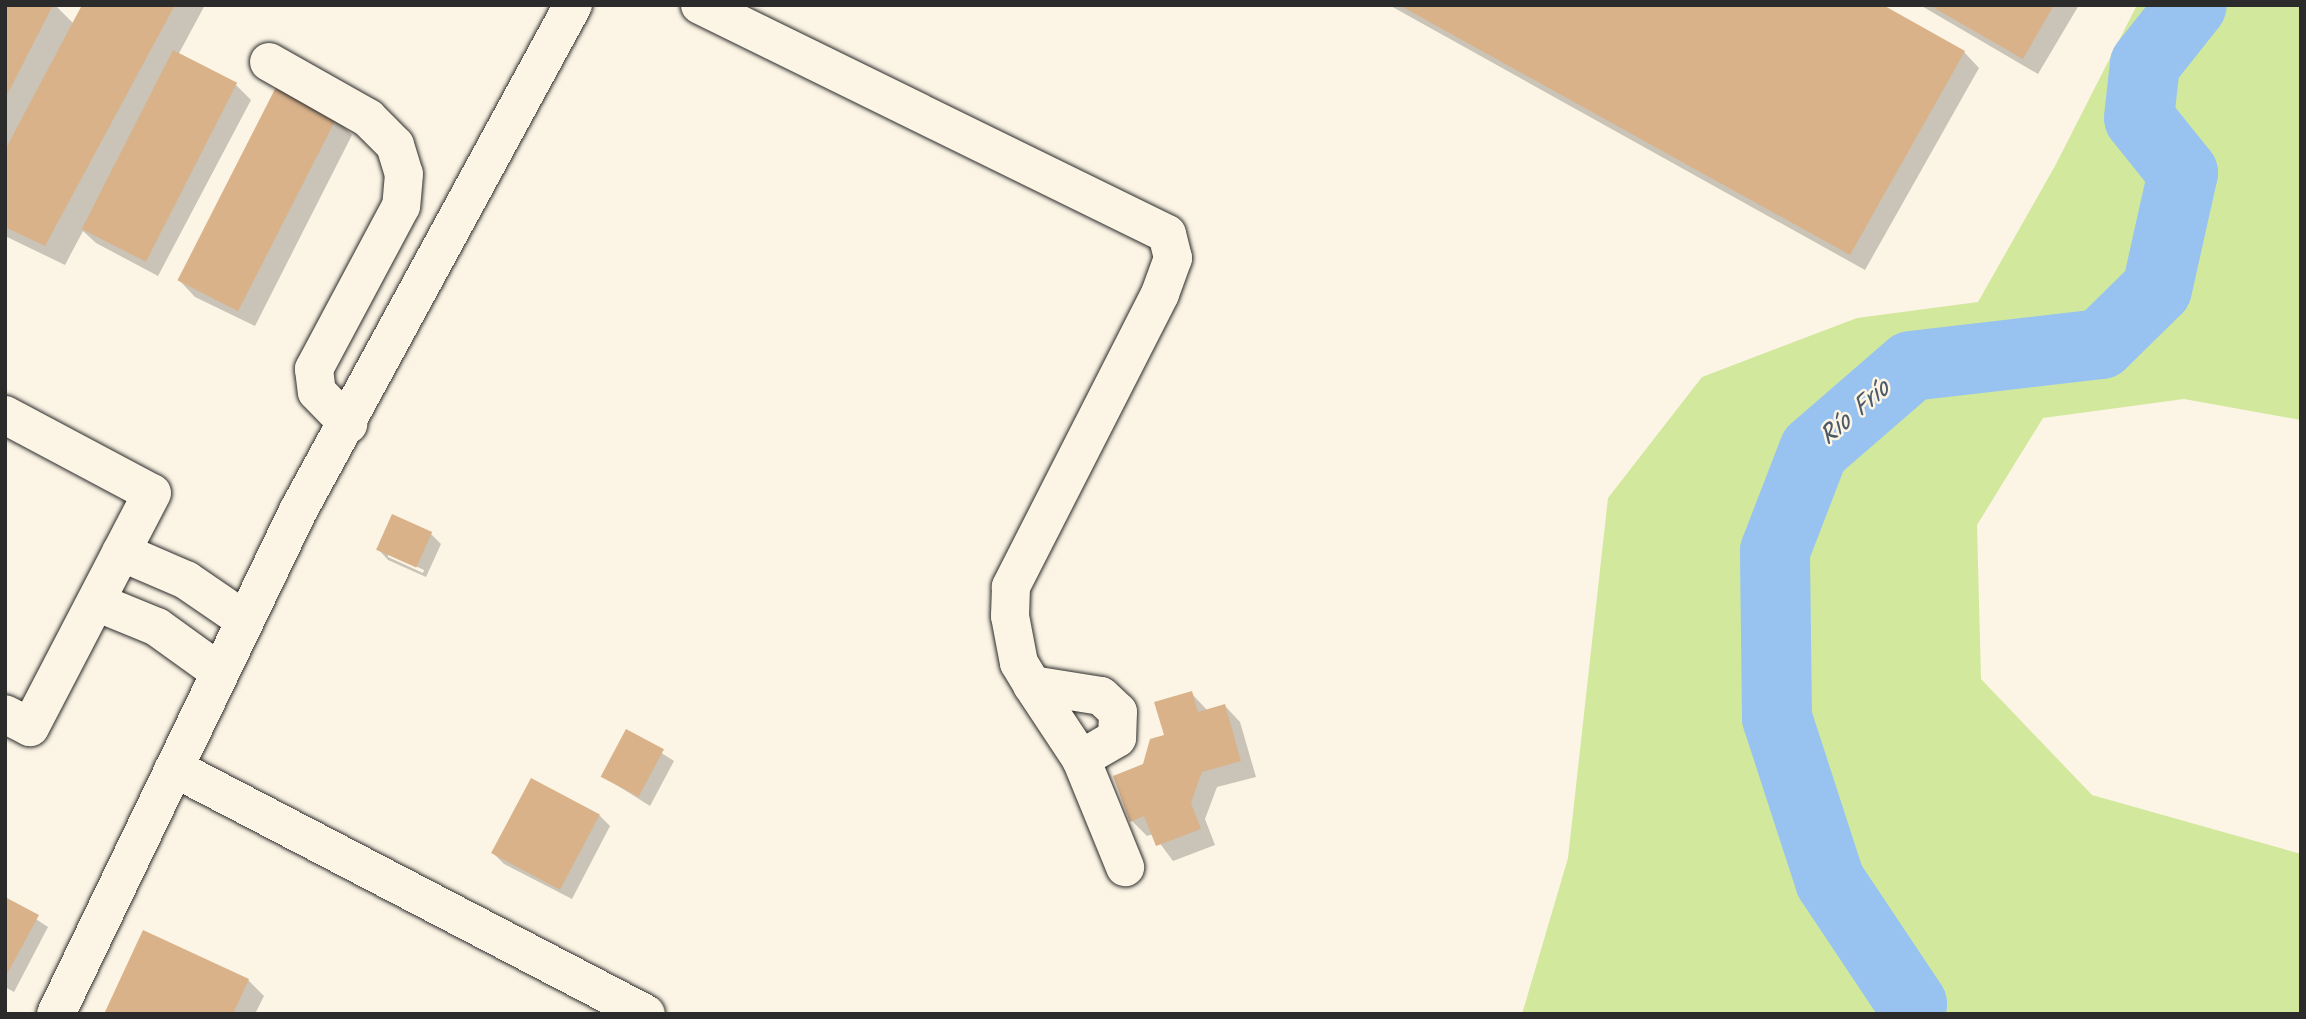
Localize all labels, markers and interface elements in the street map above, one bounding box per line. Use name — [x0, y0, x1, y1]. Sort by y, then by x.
water label: Río Frío — [1814, 375, 1898, 453]

